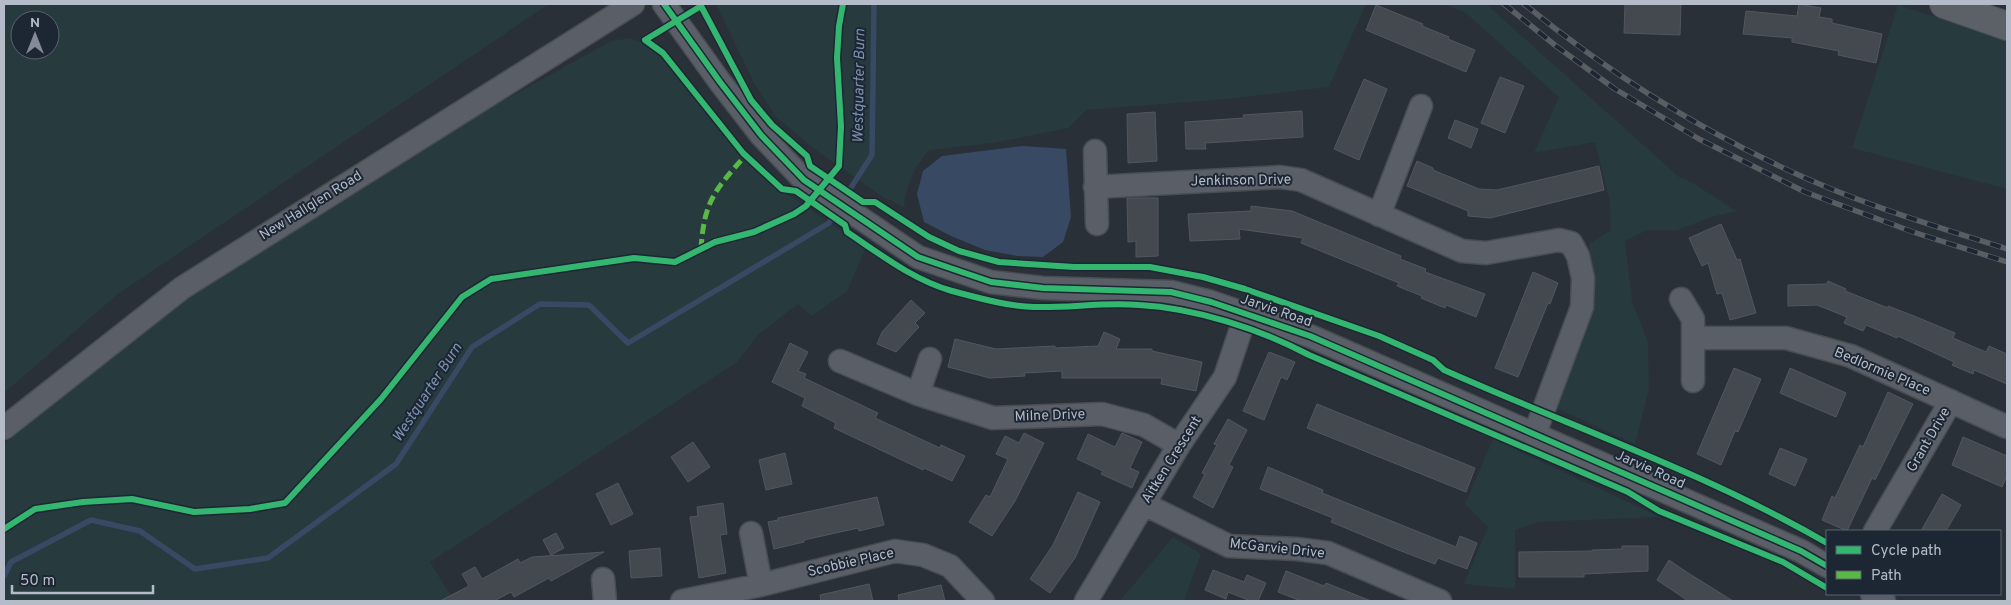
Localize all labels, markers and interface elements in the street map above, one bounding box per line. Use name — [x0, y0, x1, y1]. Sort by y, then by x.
north arrow — [10, 10, 60, 60]
text: N — [30, 15, 40, 32]
water label: Westquarter Burn — [850, 29, 870, 143]
street label: New Hallglen Road — [257, 168, 365, 244]
street label: Jenkinson Drive — [1191, 172, 1291, 190]
street label: Jarvie Road — [1238, 291, 1314, 331]
water label: Westquarter Burn — [389, 340, 467, 446]
street label: Bedlormie Place — [1831, 344, 1933, 400]
street label: Grant Drive — [1904, 405, 1954, 475]
street label: Milne Drive — [1014, 406, 1086, 426]
street label: Aitken Crescent — [1138, 413, 1206, 507]
street label: Jarvie Road — [1612, 447, 1688, 493]
legend — [1826, 530, 2001, 595]
street label: McGarvie Drive — [1229, 536, 1325, 562]
text: Cycle path — [1871, 542, 1942, 561]
street label: Scobbie Place — [806, 545, 896, 581]
scale bar — [12, 562, 154, 594]
text: Path — [1871, 567, 1902, 586]
text: 50 m — [20, 572, 55, 591]

